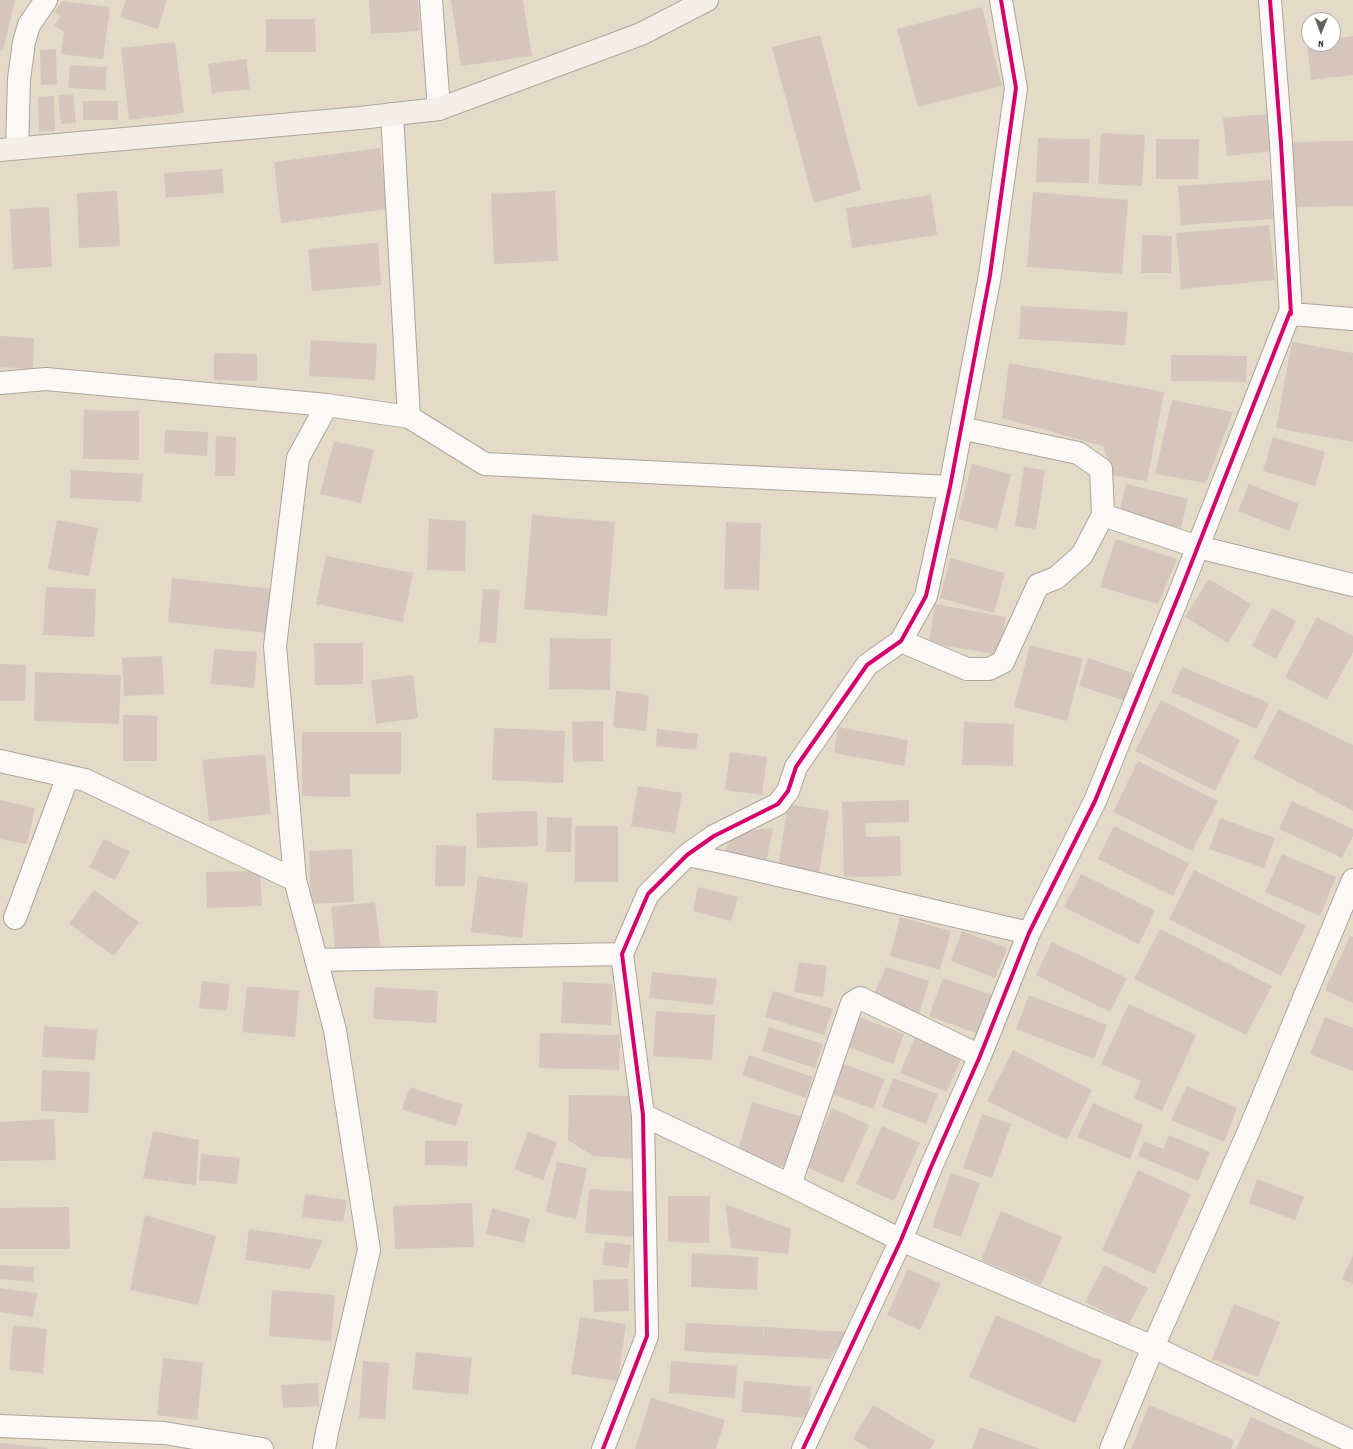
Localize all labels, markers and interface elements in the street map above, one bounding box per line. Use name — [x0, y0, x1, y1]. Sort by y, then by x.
north arrow — [1301, 12, 1341, 52]
text: N — [1318, 35, 1324, 51]

